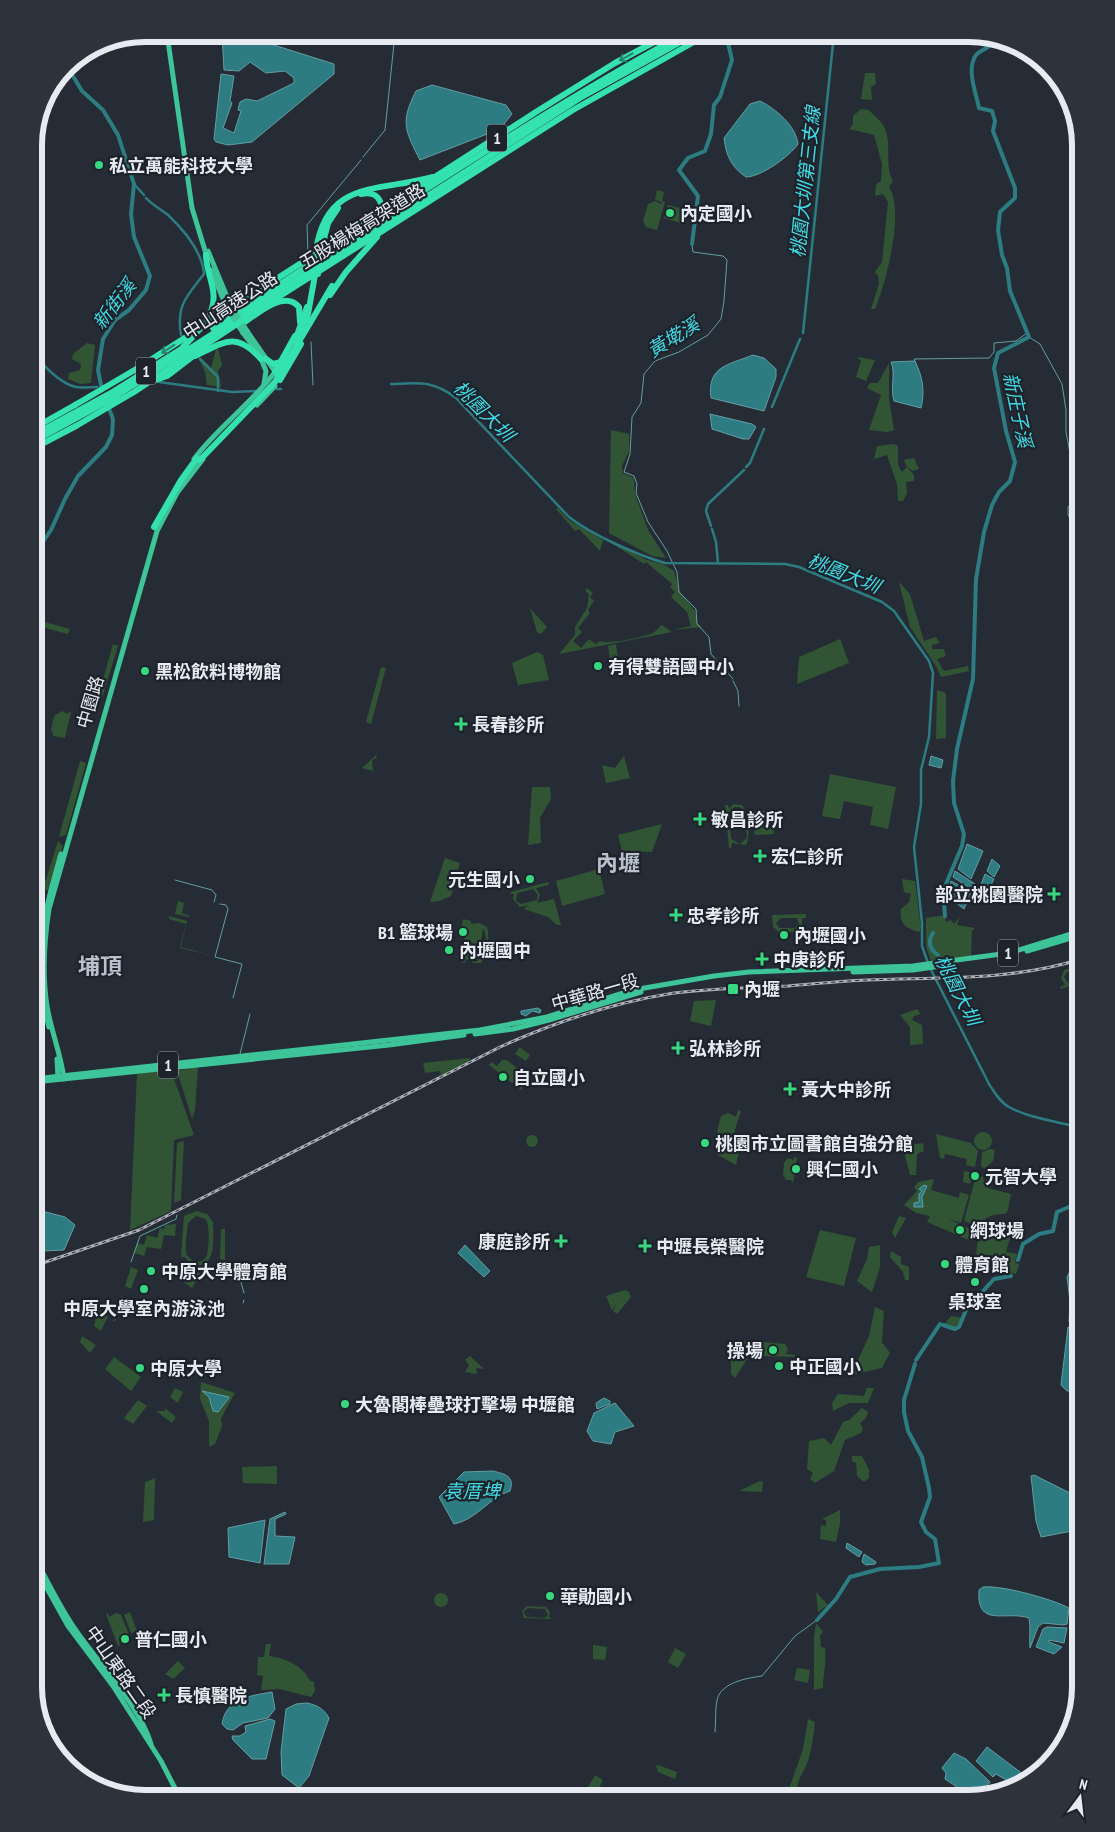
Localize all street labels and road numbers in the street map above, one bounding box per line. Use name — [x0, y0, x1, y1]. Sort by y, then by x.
road number: 1 — [487, 125, 507, 152]
street label: 五股楊梅高架道路 — [295, 178, 429, 274]
street label: 中山高速公路 — [178, 266, 282, 344]
road number: 1 — [136, 358, 156, 384]
street label: 中園路 — [72, 673, 108, 731]
road number: 1 — [998, 940, 1018, 966]
street label: 中華路一段 — [549, 969, 641, 1015]
road number: 1 — [158, 1052, 178, 1078]
street label: 中山東路二段 — [81, 1621, 161, 1723]

